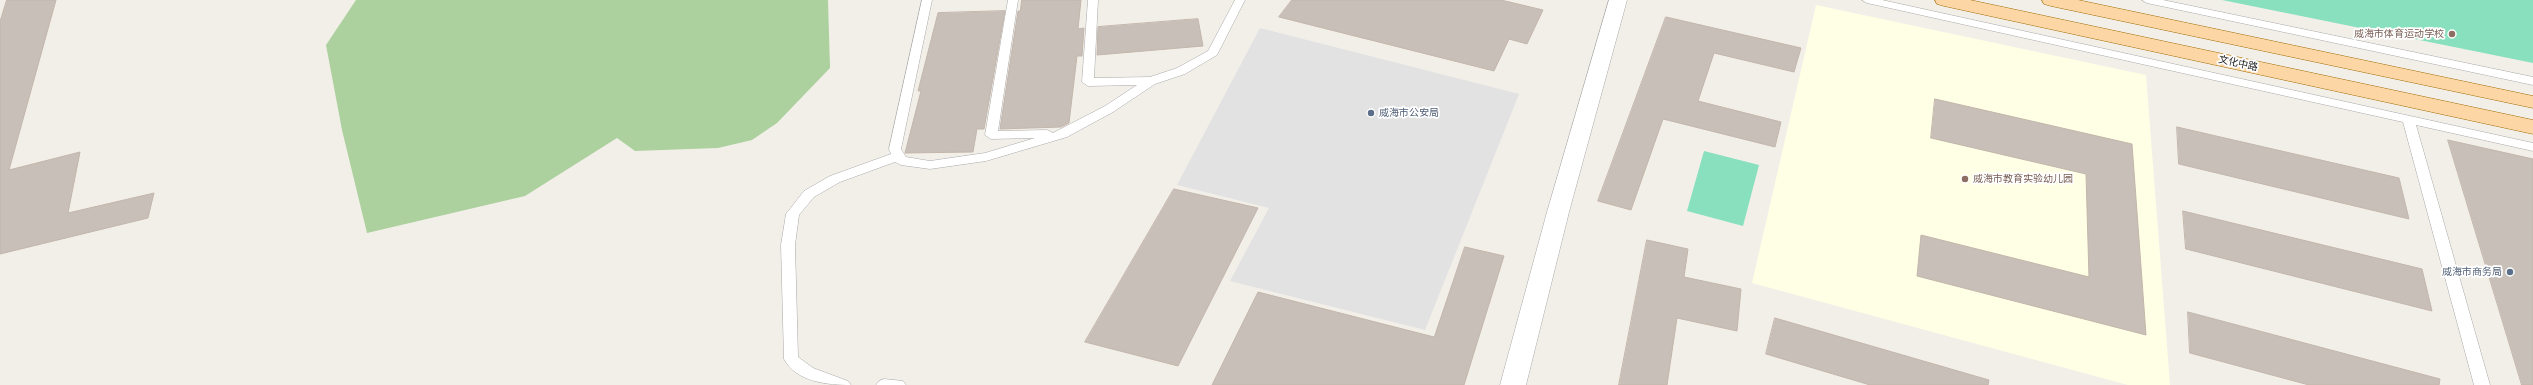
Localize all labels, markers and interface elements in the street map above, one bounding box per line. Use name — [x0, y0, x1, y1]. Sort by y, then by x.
place label: 威海市体育运动学校 — [2354, 28, 2444, 40]
marker: 威海市体育运动学校 — [2447, 29, 2457, 39]
street label: 文化中路 — [2217, 54, 2259, 74]
place label: 威海市公安局 — [1379, 107, 1439, 119]
marker: 威海市公安局 — [1366, 108, 1376, 118]
place label: 威海市教育实验幼儿园 — [1973, 173, 2073, 185]
marker: 威海市教育实验幼儿园 — [1960, 174, 1970, 184]
place label: 威海市商务局 — [2442, 266, 2502, 278]
marker: 威海市商务局 — [2505, 267, 2515, 277]

